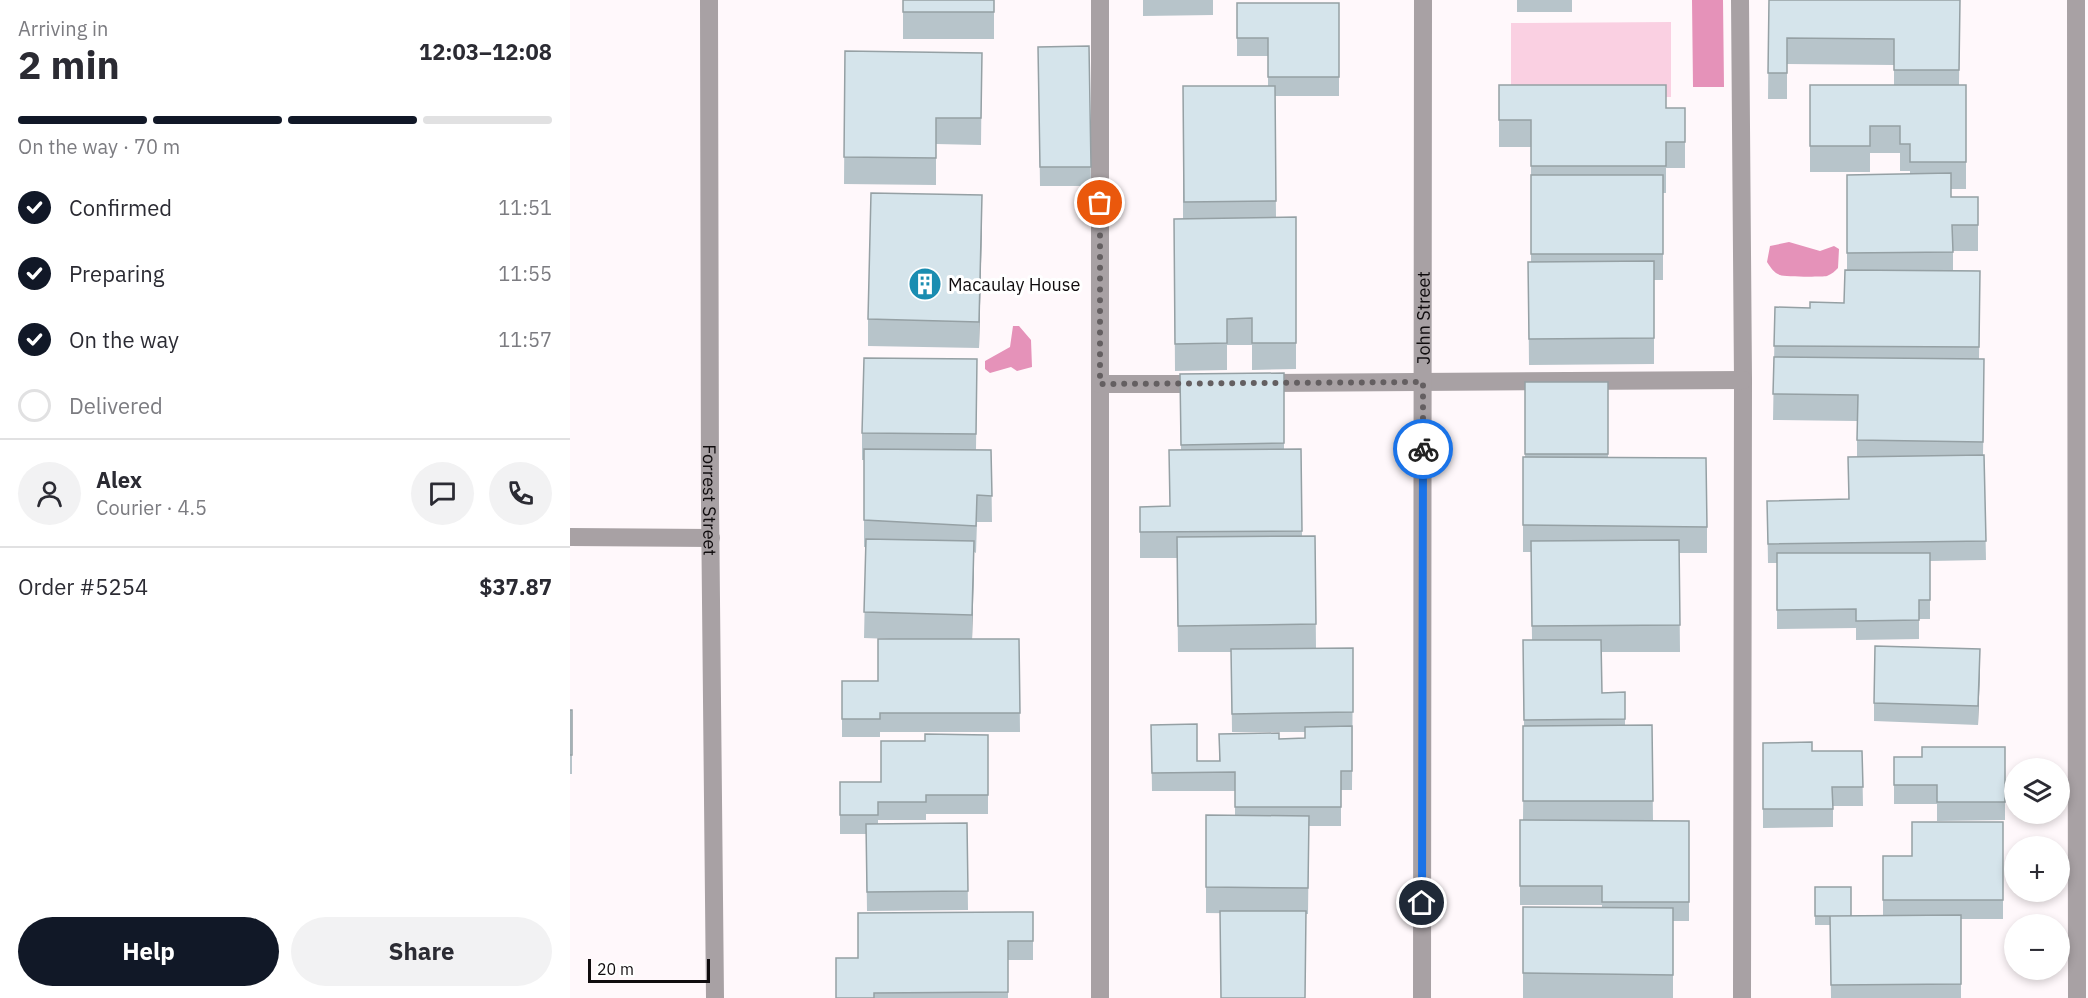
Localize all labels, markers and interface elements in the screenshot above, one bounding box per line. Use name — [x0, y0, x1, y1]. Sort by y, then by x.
text: Arriving in — [18, 15, 108, 42]
text: 12:03–12:08 — [419, 37, 552, 66]
text: 2 min — [18, 39, 120, 90]
text: On the way · 70 m — [18, 133, 180, 160]
pin — [1074, 177, 1125, 228]
icon: bag — [1083, 186, 1116, 219]
icon: check — [18, 191, 51, 224]
text: Confirmed — [69, 193, 172, 222]
text: 11:51 — [498, 194, 552, 221]
icon: check — [18, 257, 51, 290]
text: Preparing — [69, 259, 164, 288]
text: 11:55 — [498, 260, 552, 287]
building icon: Macaulay House — [907, 266, 943, 302]
street label: John Street — [1411, 271, 1434, 365]
place label: Macaulay House — [948, 273, 1081, 296]
icon: check — [18, 323, 51, 356]
text: On the way — [69, 325, 179, 354]
text: 11:57 — [498, 326, 552, 353]
text: Delivered — [69, 391, 163, 420]
courier — [1393, 419, 1453, 479]
icon: bike — [1407, 433, 1440, 466]
street label: Forrest Street — [698, 444, 722, 556]
button: person — [18, 462, 81, 525]
button: chat — [411, 462, 474, 525]
button: phone — [489, 462, 552, 525]
text: Alex — [96, 465, 142, 494]
text: Courier · 4.5 — [96, 494, 207, 521]
text: Order #5254 — [18, 572, 148, 601]
text: $37.87 — [479, 572, 552, 601]
map controls — [2004, 758, 2070, 980]
button: layers — [2004, 758, 2070, 824]
button: + — [2004, 836, 2070, 902]
pin — [1396, 877, 1447, 928]
icon: home — [1405, 886, 1438, 919]
button: − — [2004, 914, 2070, 980]
button: Help — [18, 917, 279, 986]
button: Share — [291, 917, 552, 986]
scale bar — [588, 956, 710, 984]
text: 20 m — [597, 959, 634, 979]

